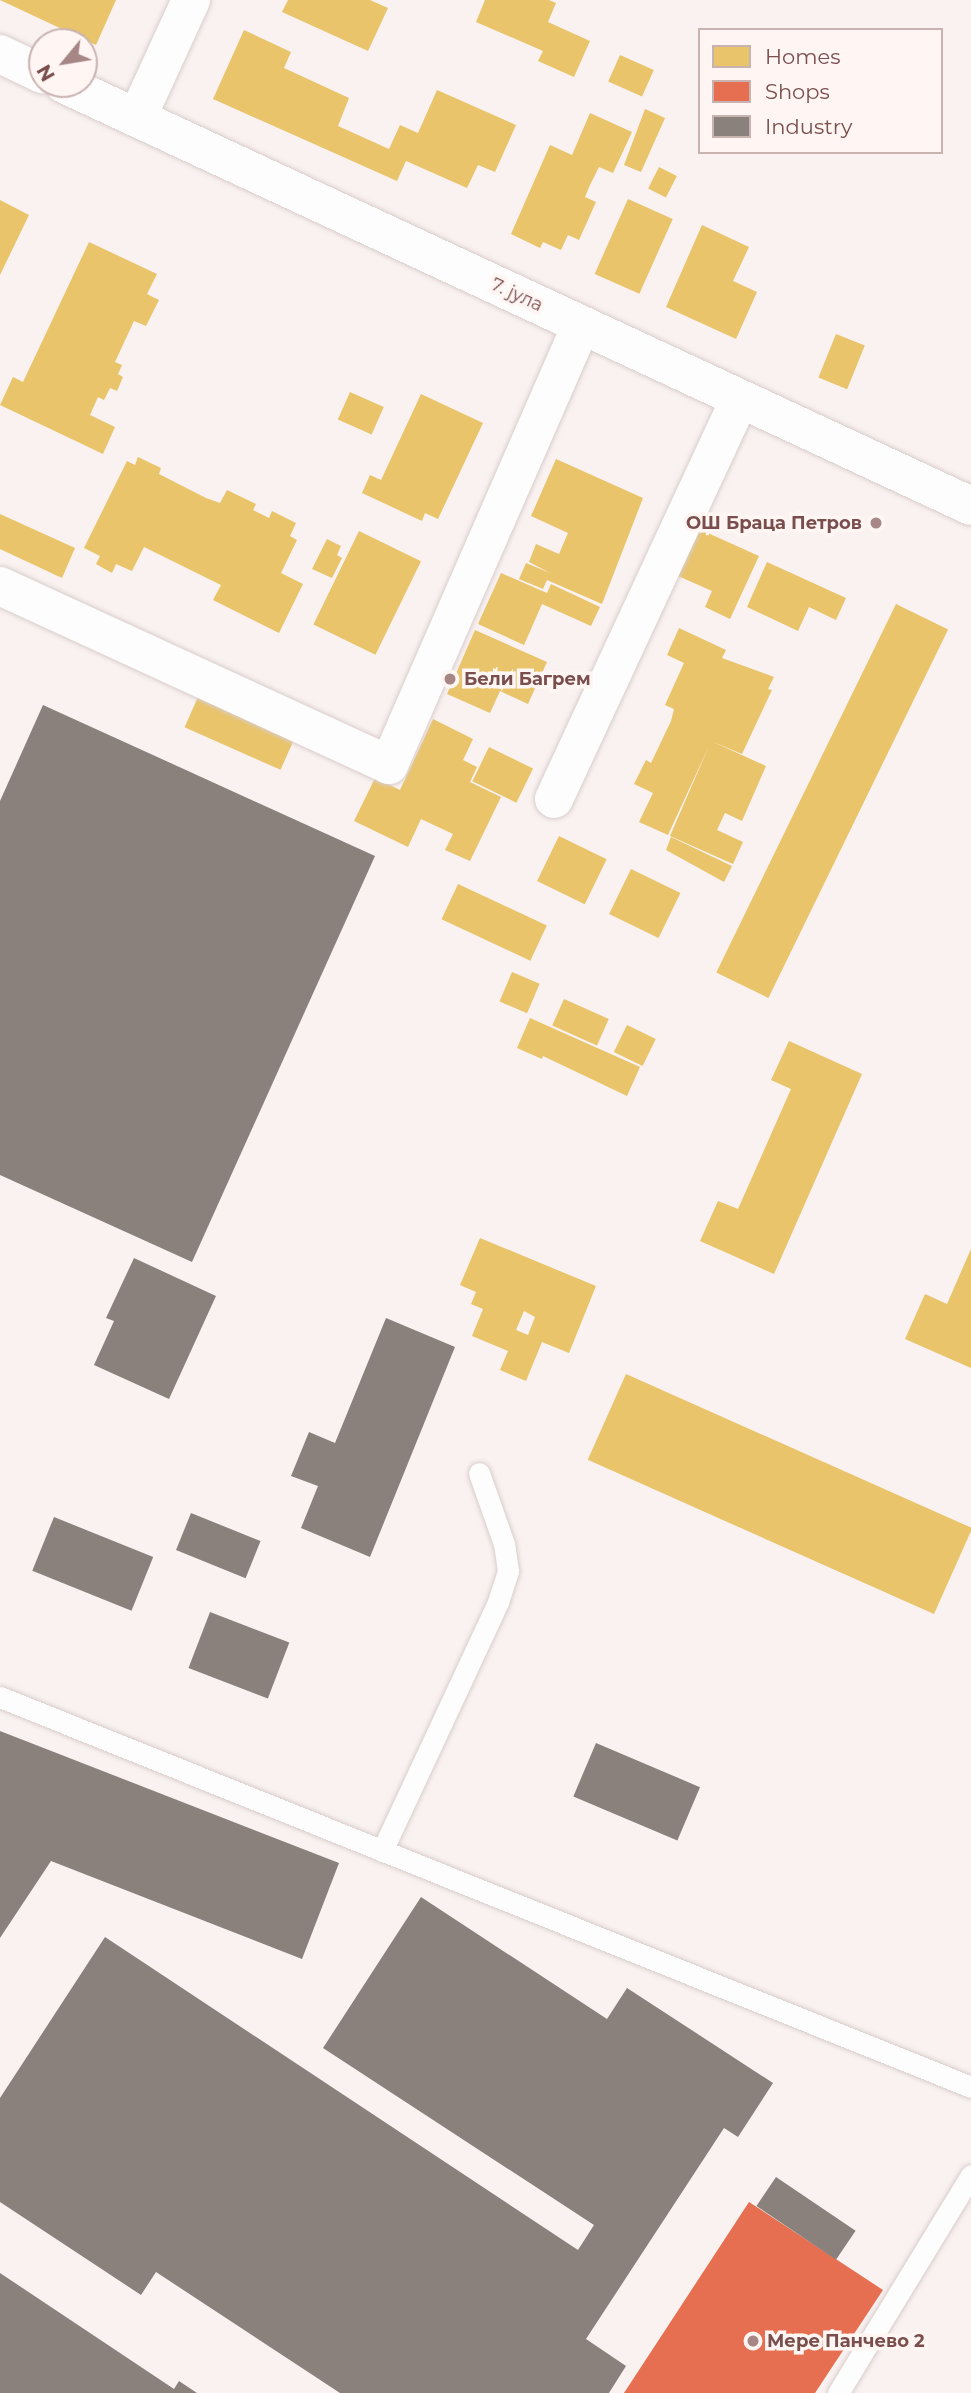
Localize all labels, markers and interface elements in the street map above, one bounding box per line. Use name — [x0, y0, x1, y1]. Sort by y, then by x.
north arrow — [28, 28, 98, 98]
legend — [698, 28, 943, 154]
text: Homes — [765, 44, 840, 69]
text: N — [32, 60, 60, 85]
text: Shops — [765, 79, 830, 104]
text: Industry — [765, 114, 852, 139]
street label: 7. јула — [488, 274, 546, 316]
place label: ОШ Браца Петров — [686, 512, 862, 534]
marker: ОШ Браца Петров — [868, 515, 884, 531]
place label: Бели Багрем — [464, 668, 591, 690]
marker: Бели Багрем — [442, 671, 458, 687]
place label: Мере Панчево 2 — [767, 2330, 925, 2352]
marker: Мере Панчево 2 — [745, 2333, 761, 2349]

